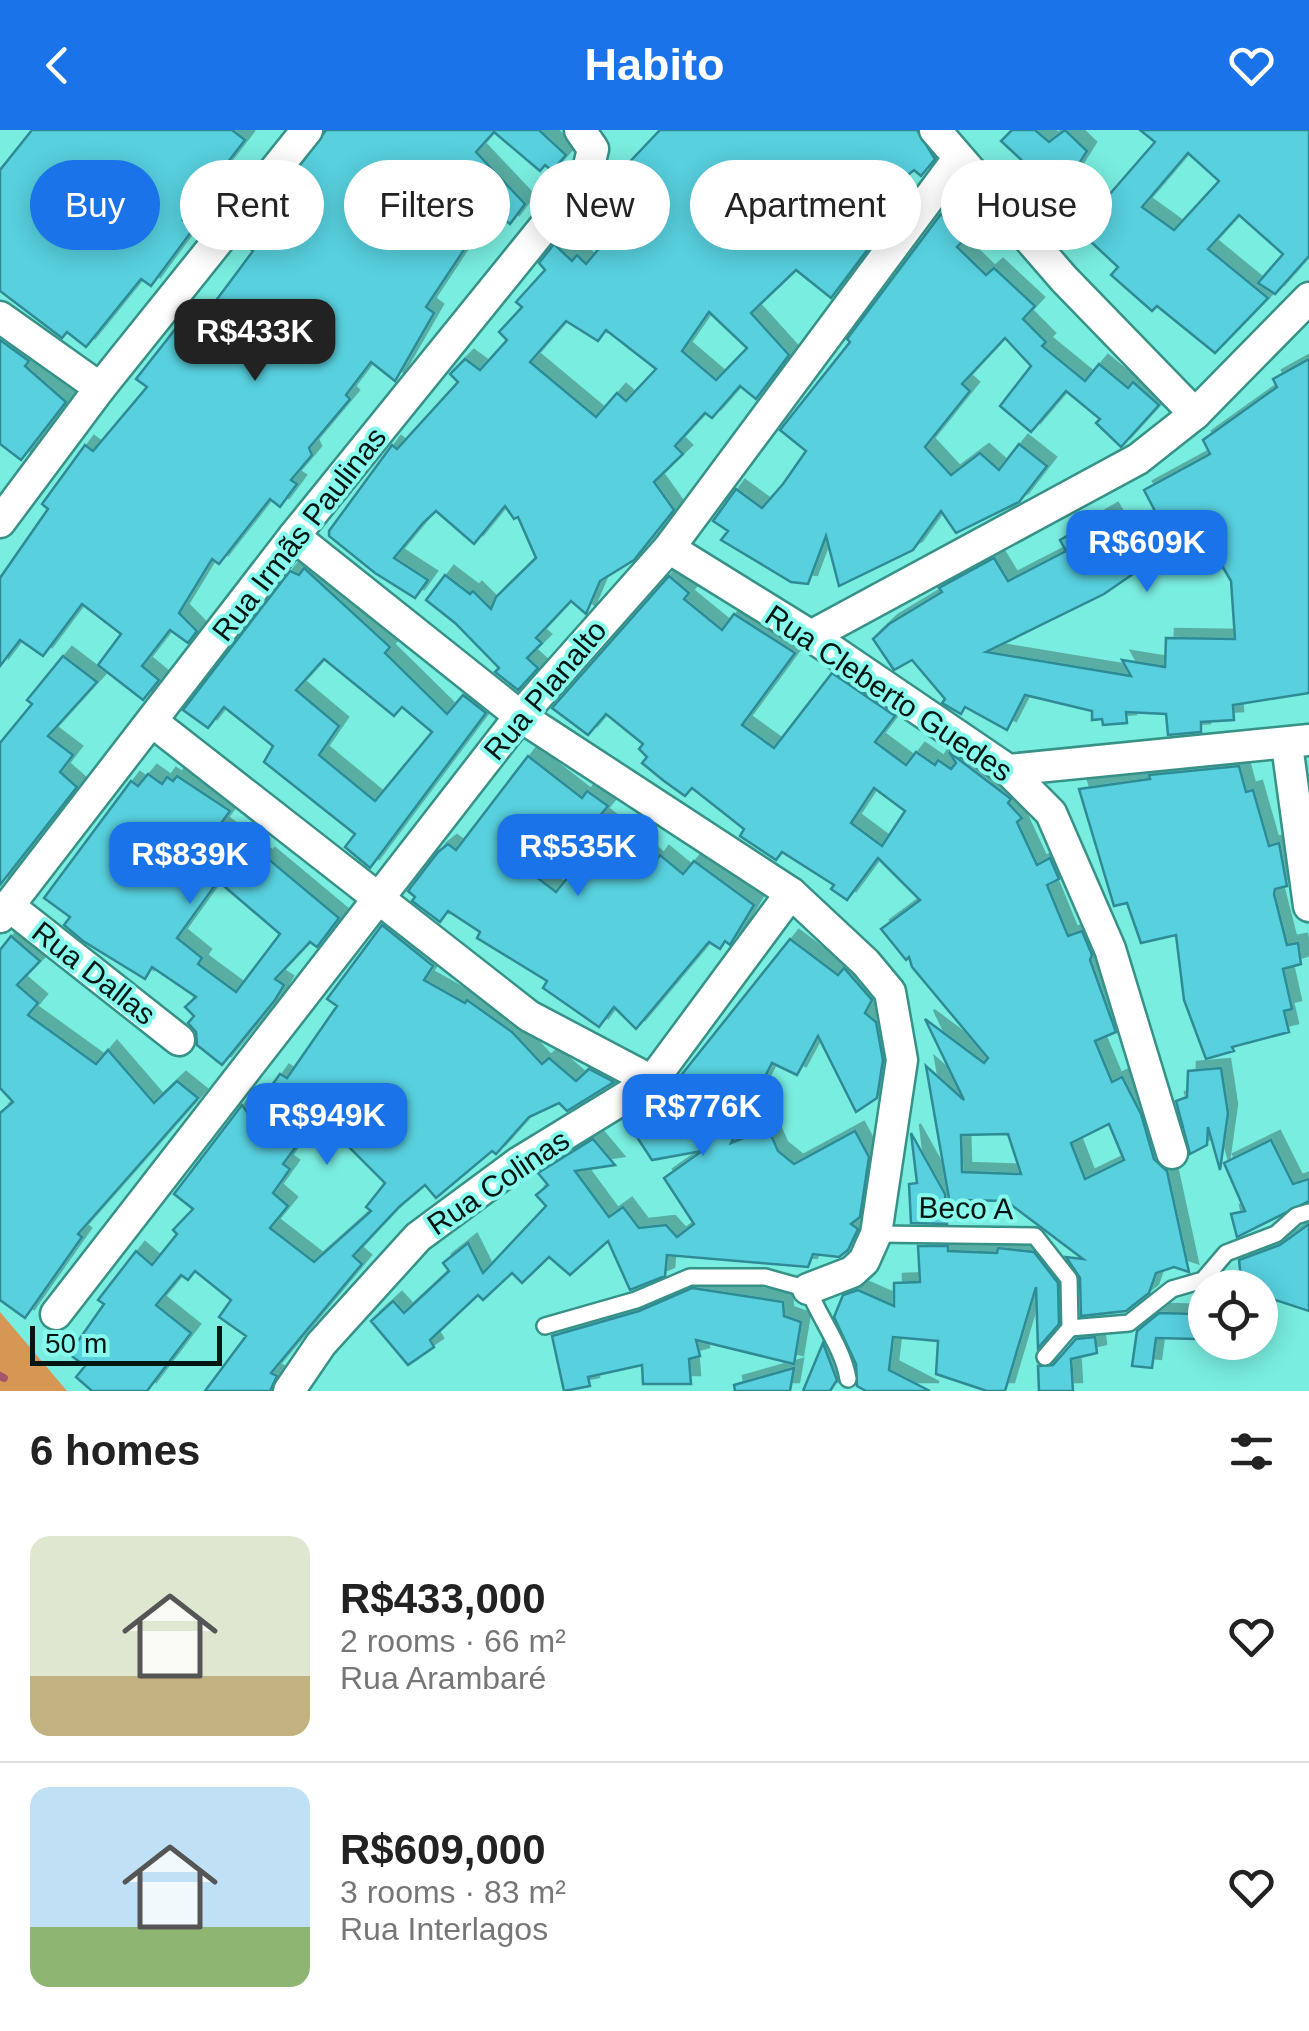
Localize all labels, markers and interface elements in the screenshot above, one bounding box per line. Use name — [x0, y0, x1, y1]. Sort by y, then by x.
icon: back — [30, 38, 85, 93]
icon: heart — [1224, 38, 1279, 93]
text: Habito — [585, 39, 725, 90]
chip: Buy — [30, 160, 160, 250]
chip: Rent — [180, 160, 324, 250]
chip: Filters — [344, 160, 510, 250]
chip: New — [530, 160, 670, 250]
chip: Apartment — [690, 160, 921, 250]
chip: House — [941, 160, 1112, 250]
pin: R$433K — [174, 299, 336, 384]
text: R$433K — [196, 313, 314, 349]
street label: Rua Irmãs Paulinas — [205, 421, 393, 647]
pin: R$609K — [1066, 510, 1228, 595]
text: R$609K — [1088, 524, 1206, 560]
street label: Rua Cleberto Guedes — [759, 598, 1019, 788]
street label: Rua Planalto — [477, 614, 613, 766]
pin: R$535K — [497, 814, 659, 899]
pin: R$839K — [109, 822, 271, 907]
text: R$535K — [519, 828, 637, 864]
text: R$839K — [131, 836, 249, 872]
street label: Rua Dallas — [26, 915, 162, 1031]
pin: R$776K — [622, 1074, 784, 1159]
pin: R$949K — [246, 1083, 408, 1168]
text: R$776K — [644, 1088, 762, 1124]
text: R$949K — [268, 1097, 386, 1133]
street label: Rua Colinas — [421, 1123, 575, 1241]
street label: Beco A — [918, 1191, 1014, 1225]
map controls — [1188, 1270, 1278, 1360]
button: locate — [1188, 1270, 1278, 1360]
scale bar — [30, 1321, 222, 1366]
text: 50 m — [45, 1328, 107, 1359]
icon: filters — [1224, 1424, 1279, 1479]
text: 6 homes — [30, 1427, 200, 1474]
text: R$433,000 — [340, 1575, 546, 1622]
icon: home — [110, 1576, 230, 1696]
icon: heart — [1224, 1609, 1279, 1664]
text: 2 rooms · 66 m² — [340, 1623, 566, 1659]
text: Rua Arambaré — [340, 1660, 546, 1696]
text: R$609,000 — [340, 1826, 546, 1873]
icon: home — [110, 1827, 230, 1947]
icon: heart — [1224, 1860, 1279, 1915]
text: 3 rooms · 83 m² — [340, 1874, 566, 1910]
text: Rua Interlagos — [340, 1911, 548, 1947]

